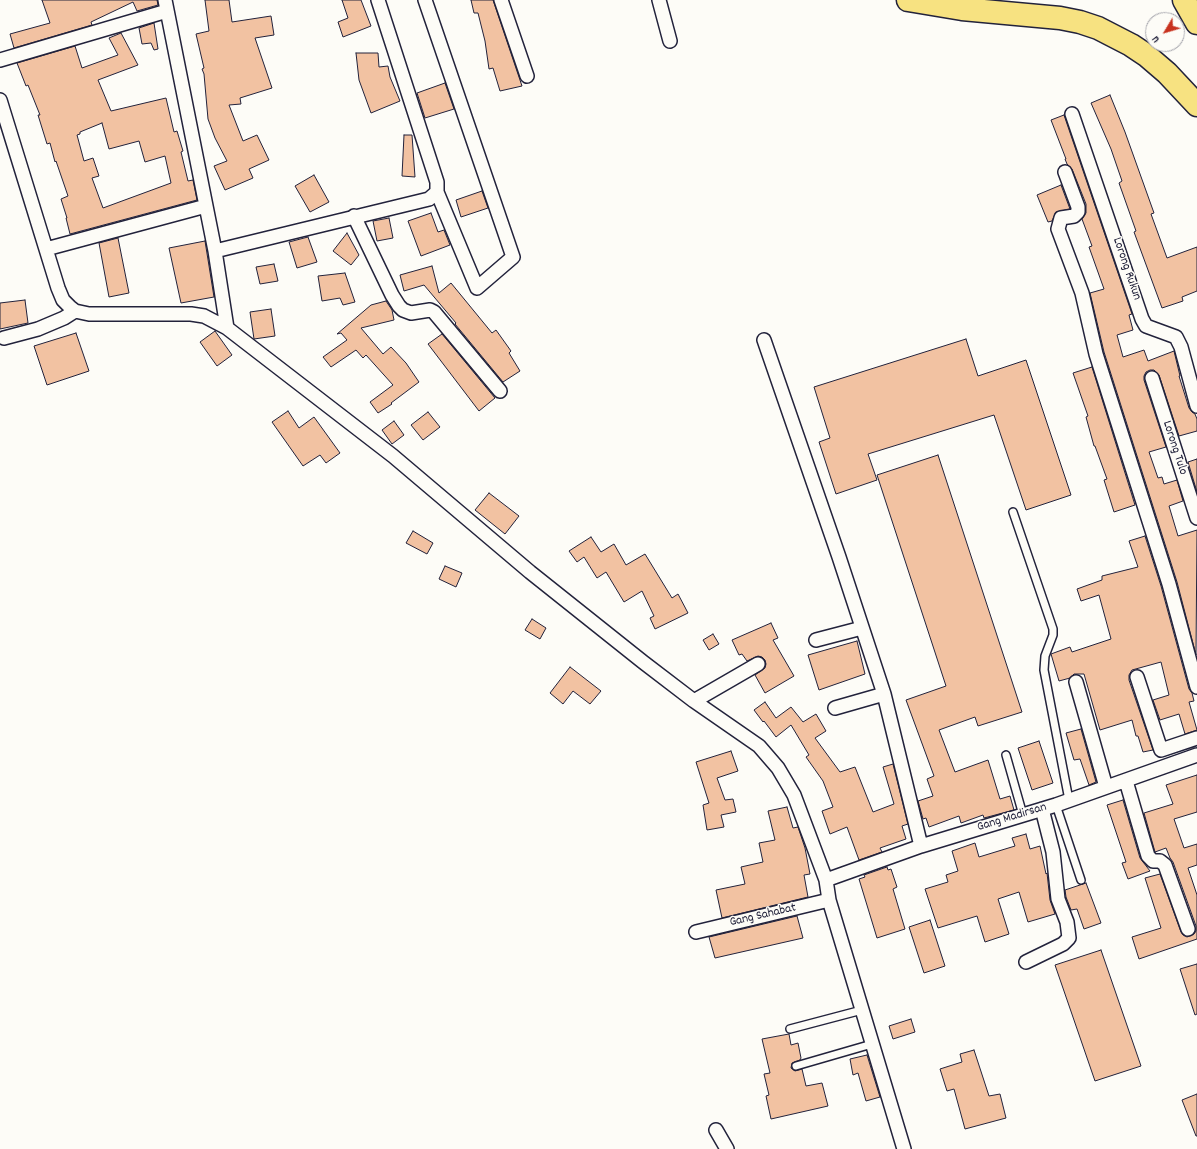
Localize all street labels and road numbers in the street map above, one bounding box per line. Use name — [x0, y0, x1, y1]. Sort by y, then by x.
street label: Lorong Rukun — [1108, 236, 1144, 302]
street label: Lorong Tulo — [1158, 419, 1190, 477]
street label: Gang Madirsan — [975, 800, 1049, 836]
street label: Gang Sahabat — [728, 901, 798, 931]

